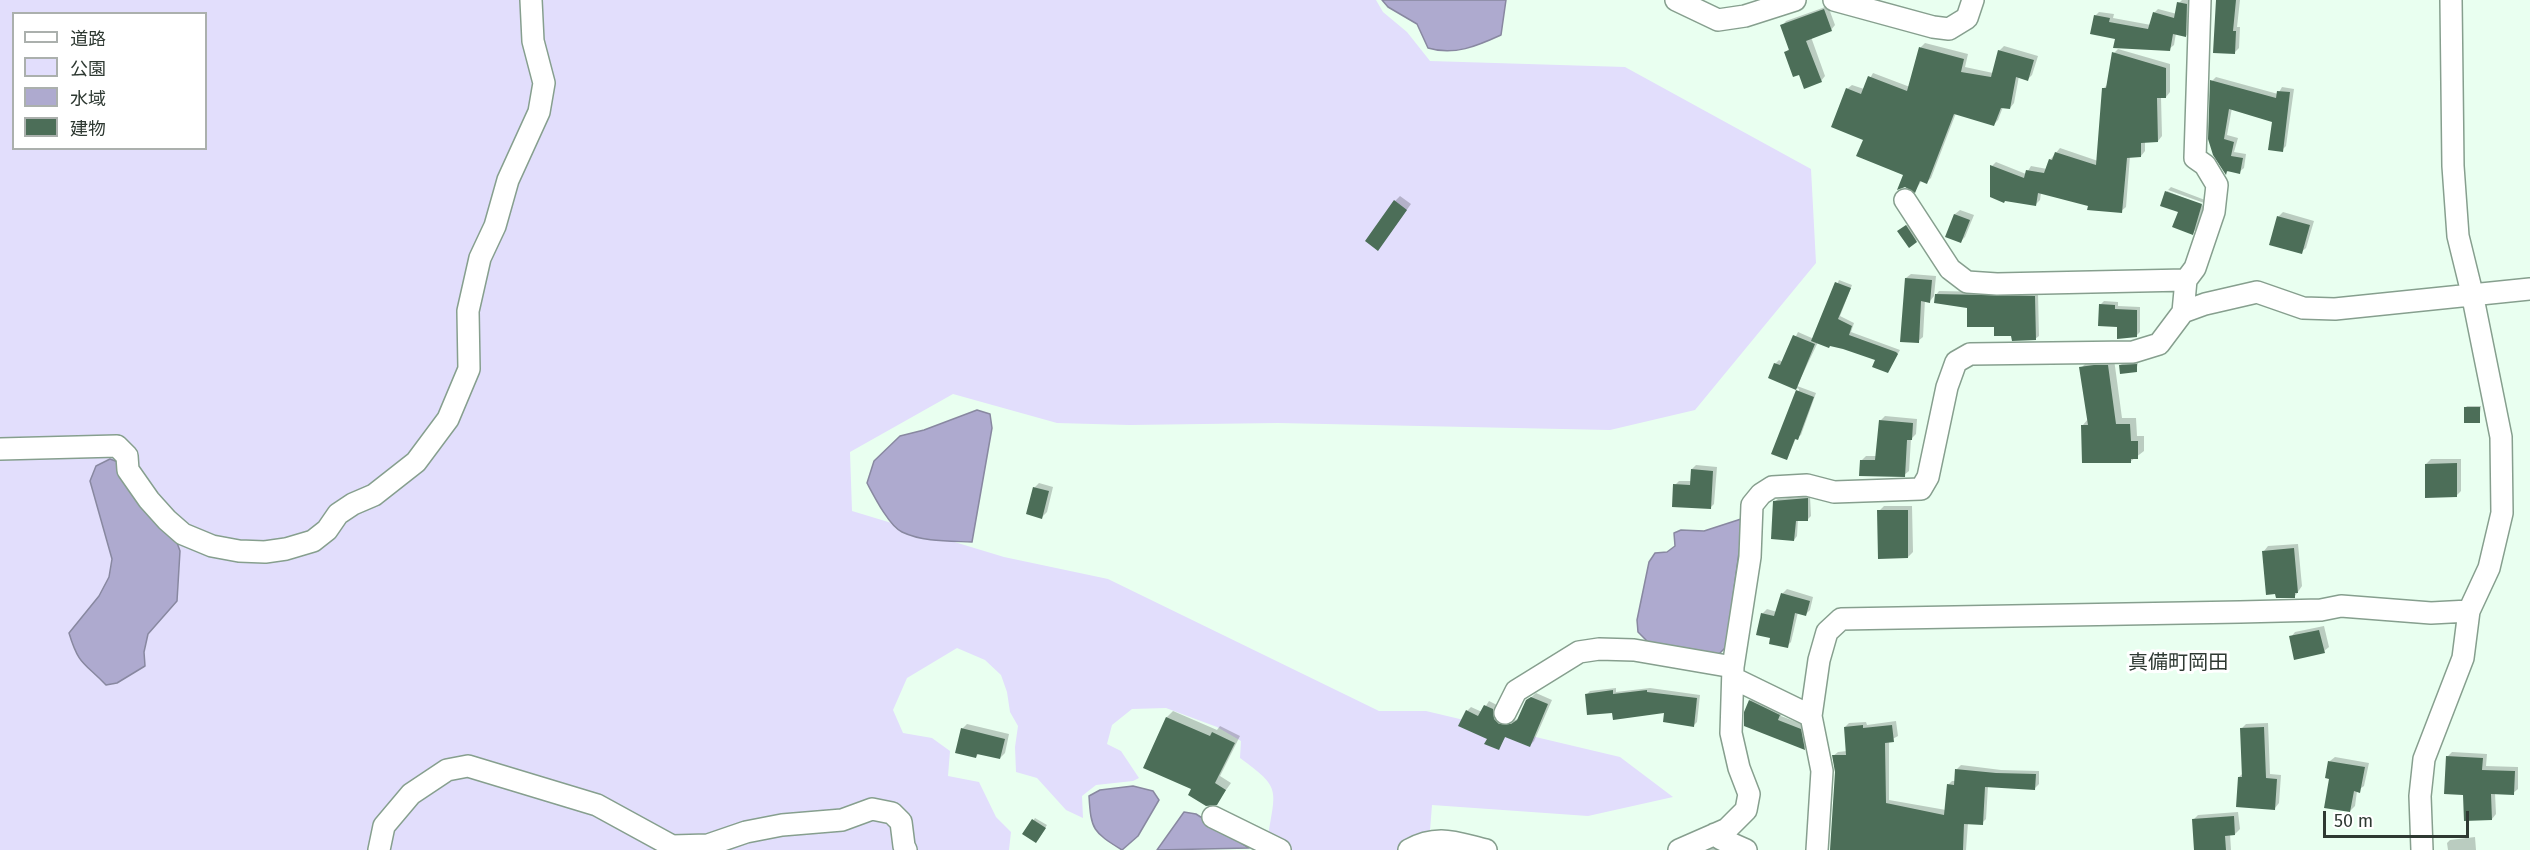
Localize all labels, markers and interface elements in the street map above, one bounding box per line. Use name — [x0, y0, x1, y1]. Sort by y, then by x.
legend — [12, 12, 207, 150]
text: 道路 — [70, 28, 106, 50]
text: 公園 — [70, 58, 106, 80]
text: 水域 — [70, 88, 106, 110]
text: 建物 — [70, 118, 106, 140]
district label: 真備町岡田 — [2128, 651, 2228, 675]
scale bar — [2326, 799, 2472, 837]
text: 50 m — [2334, 810, 2373, 832]

